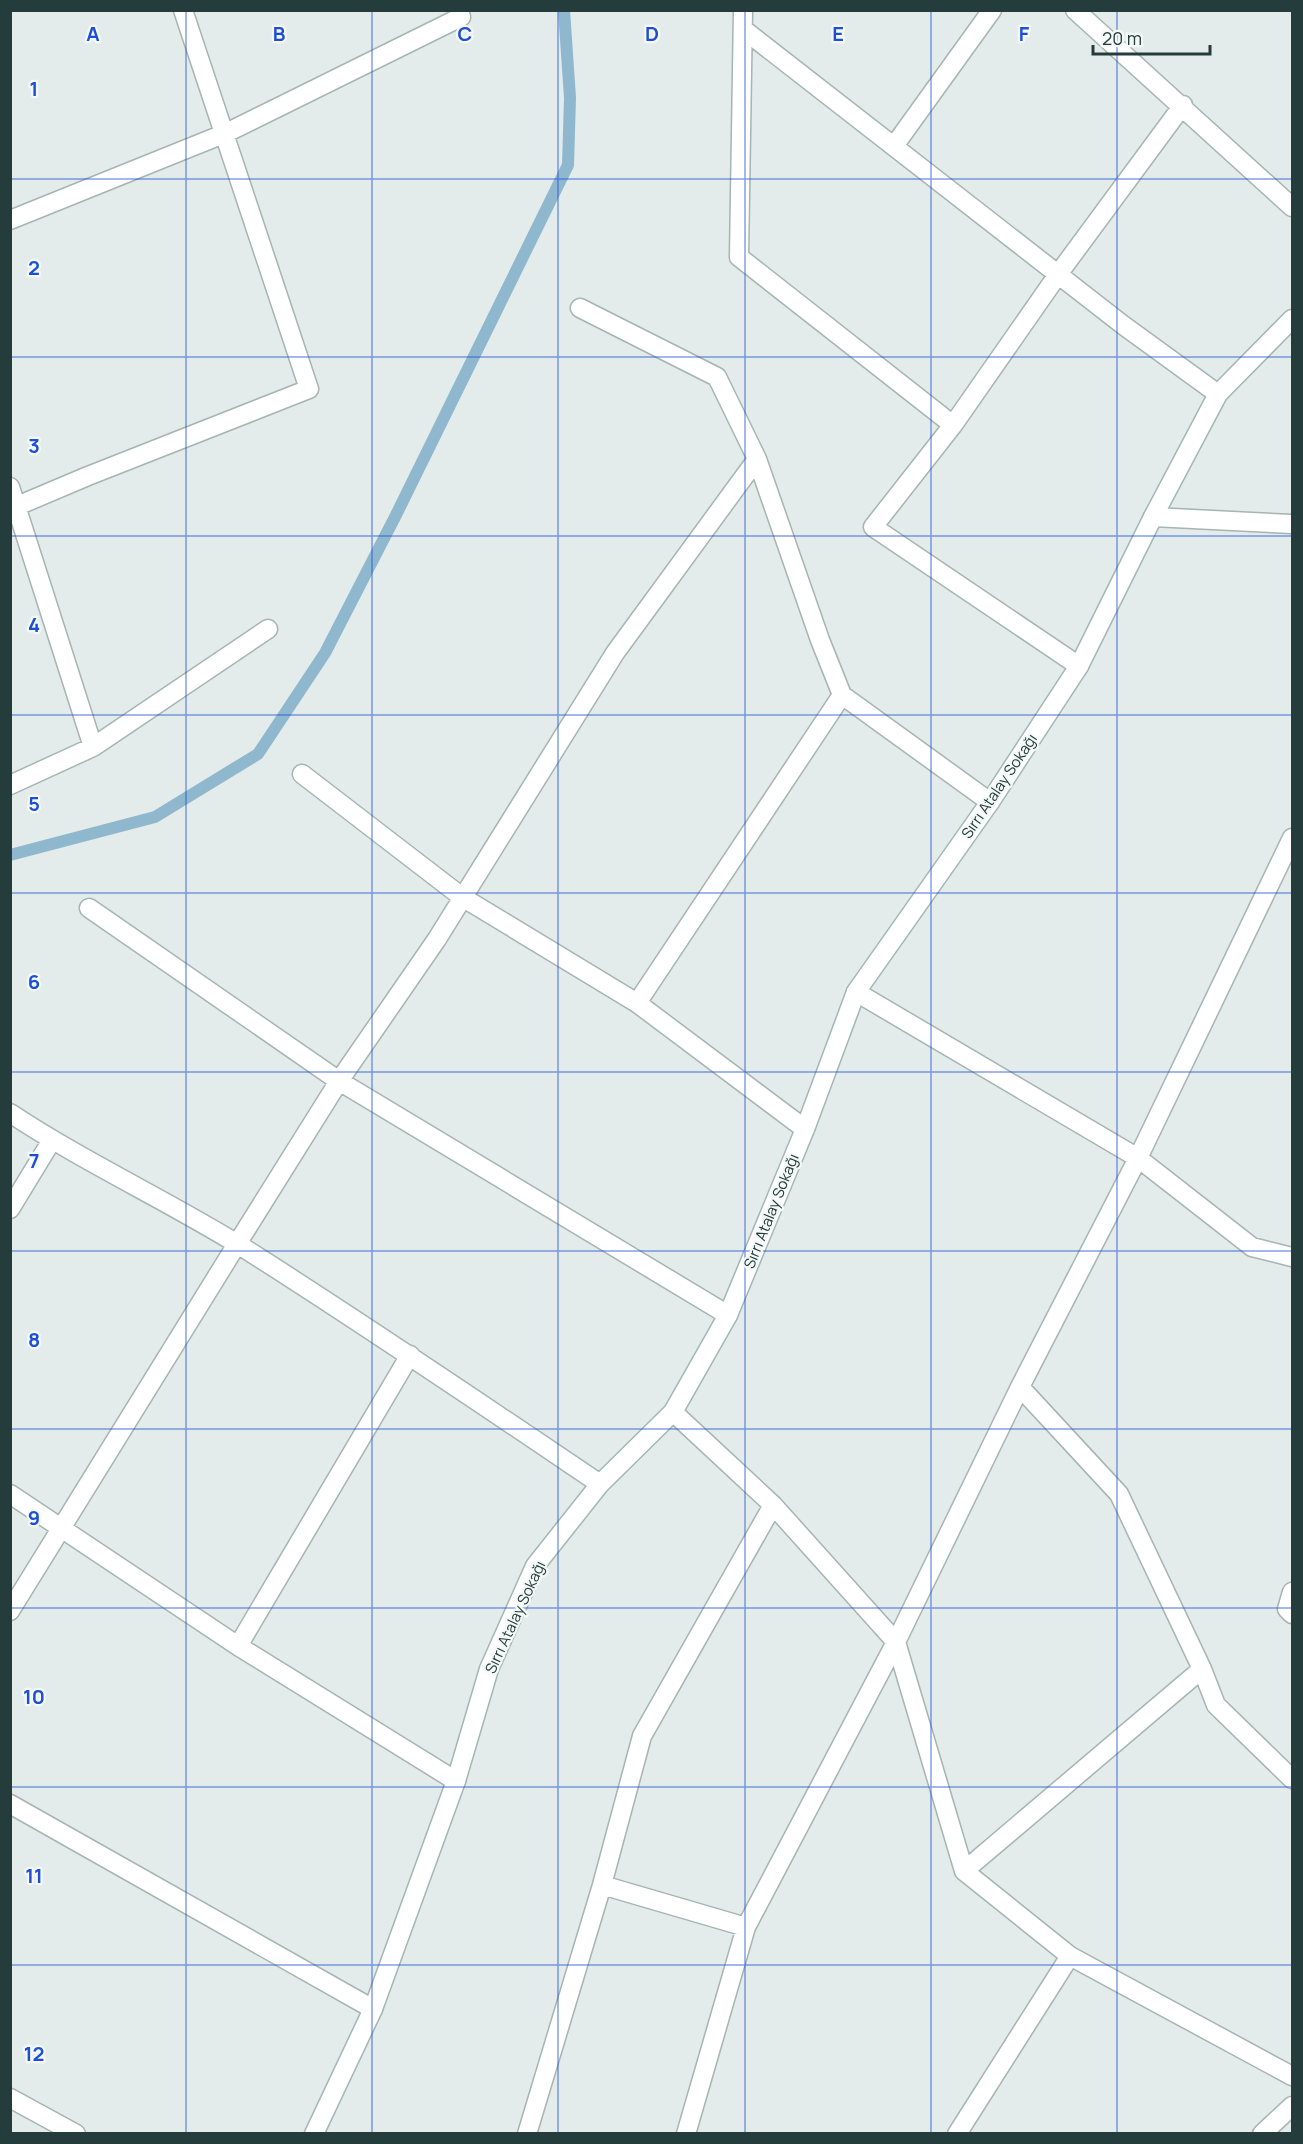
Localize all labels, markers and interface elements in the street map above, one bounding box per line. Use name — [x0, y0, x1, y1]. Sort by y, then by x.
scale bar — [1093, 18, 1210, 56]
text: A — [86, 20, 100, 47]
text: B — [273, 20, 286, 47]
text: C — [458, 20, 472, 47]
text: D — [645, 20, 659, 47]
text: E — [832, 20, 844, 47]
text: F — [1019, 20, 1030, 47]
text: 20 m — [1102, 26, 1142, 50]
text: 1 — [30, 75, 38, 102]
text: 2 — [28, 254, 40, 281]
text: 3 — [28, 432, 40, 459]
text: 4 — [28, 611, 40, 638]
street label: Sırrı Atalay Sokağı — [956, 729, 1042, 843]
text: 5 — [28, 790, 40, 817]
text: 6 — [28, 968, 40, 995]
text: 7 — [29, 1147, 39, 1174]
street label: Sırrı Atalay Sokağı — [738, 1150, 804, 1272]
text: 8 — [28, 1326, 40, 1353]
text: 9 — [28, 1504, 40, 1531]
street label: Sırrı Atalay Sokağı — [480, 1557, 550, 1677]
text: 10 — [23, 1683, 45, 1710]
text: 11 — [25, 1862, 43, 1889]
text: 12 — [24, 2040, 44, 2067]

